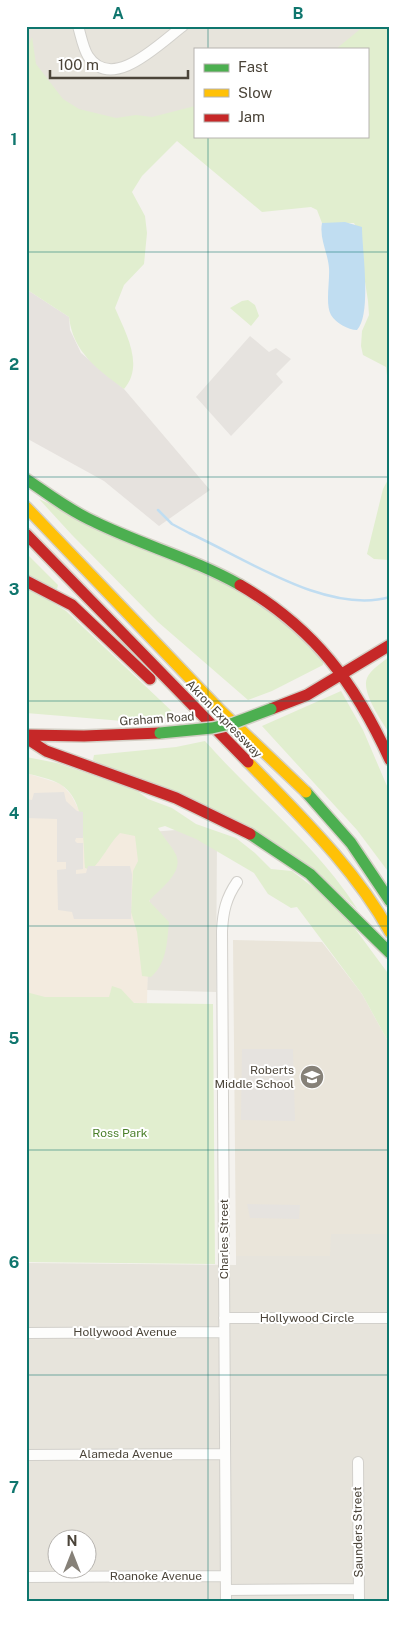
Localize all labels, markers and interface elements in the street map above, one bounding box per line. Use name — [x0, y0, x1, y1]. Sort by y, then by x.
text: A — [112, 4, 124, 23]
text: B — [293, 4, 304, 23]
scale bar — [50, 48, 188, 80]
legend — [194, 48, 368, 138]
text: 100 m — [58, 56, 99, 73]
text: Fast — [238, 58, 268, 75]
text: Slow — [238, 84, 273, 101]
text: Jam — [238, 108, 265, 125]
text: 1 — [11, 130, 17, 149]
text: 2 — [9, 355, 19, 374]
text: 3 — [9, 580, 19, 599]
street label: Akron Expressway — [183, 677, 265, 761]
street label: Graham Road — [119, 709, 195, 729]
text: 4 — [9, 804, 20, 823]
text: 5 — [9, 1029, 20, 1048]
place label: Roberts Middle School — [214, 1063, 294, 1091]
school or university icon: Roberts Middle School — [299, 1064, 325, 1090]
park label: Ross Park — [92, 1126, 148, 1140]
street label: Charles Street — [217, 1198, 231, 1279]
text: 6 — [9, 1253, 19, 1272]
street label: Hollywood Circle — [260, 1311, 355, 1325]
street label: Hollywood Avenue — [73, 1325, 177, 1339]
street label: Alameda Avenue — [79, 1447, 173, 1461]
text: 7 — [9, 1478, 19, 1497]
street label: Saunders Street — [350, 1486, 366, 1578]
north arrow — [48, 1530, 98, 1580]
text: N — [67, 1533, 77, 1549]
street label: Roanoke Avenue — [110, 1569, 202, 1583]

